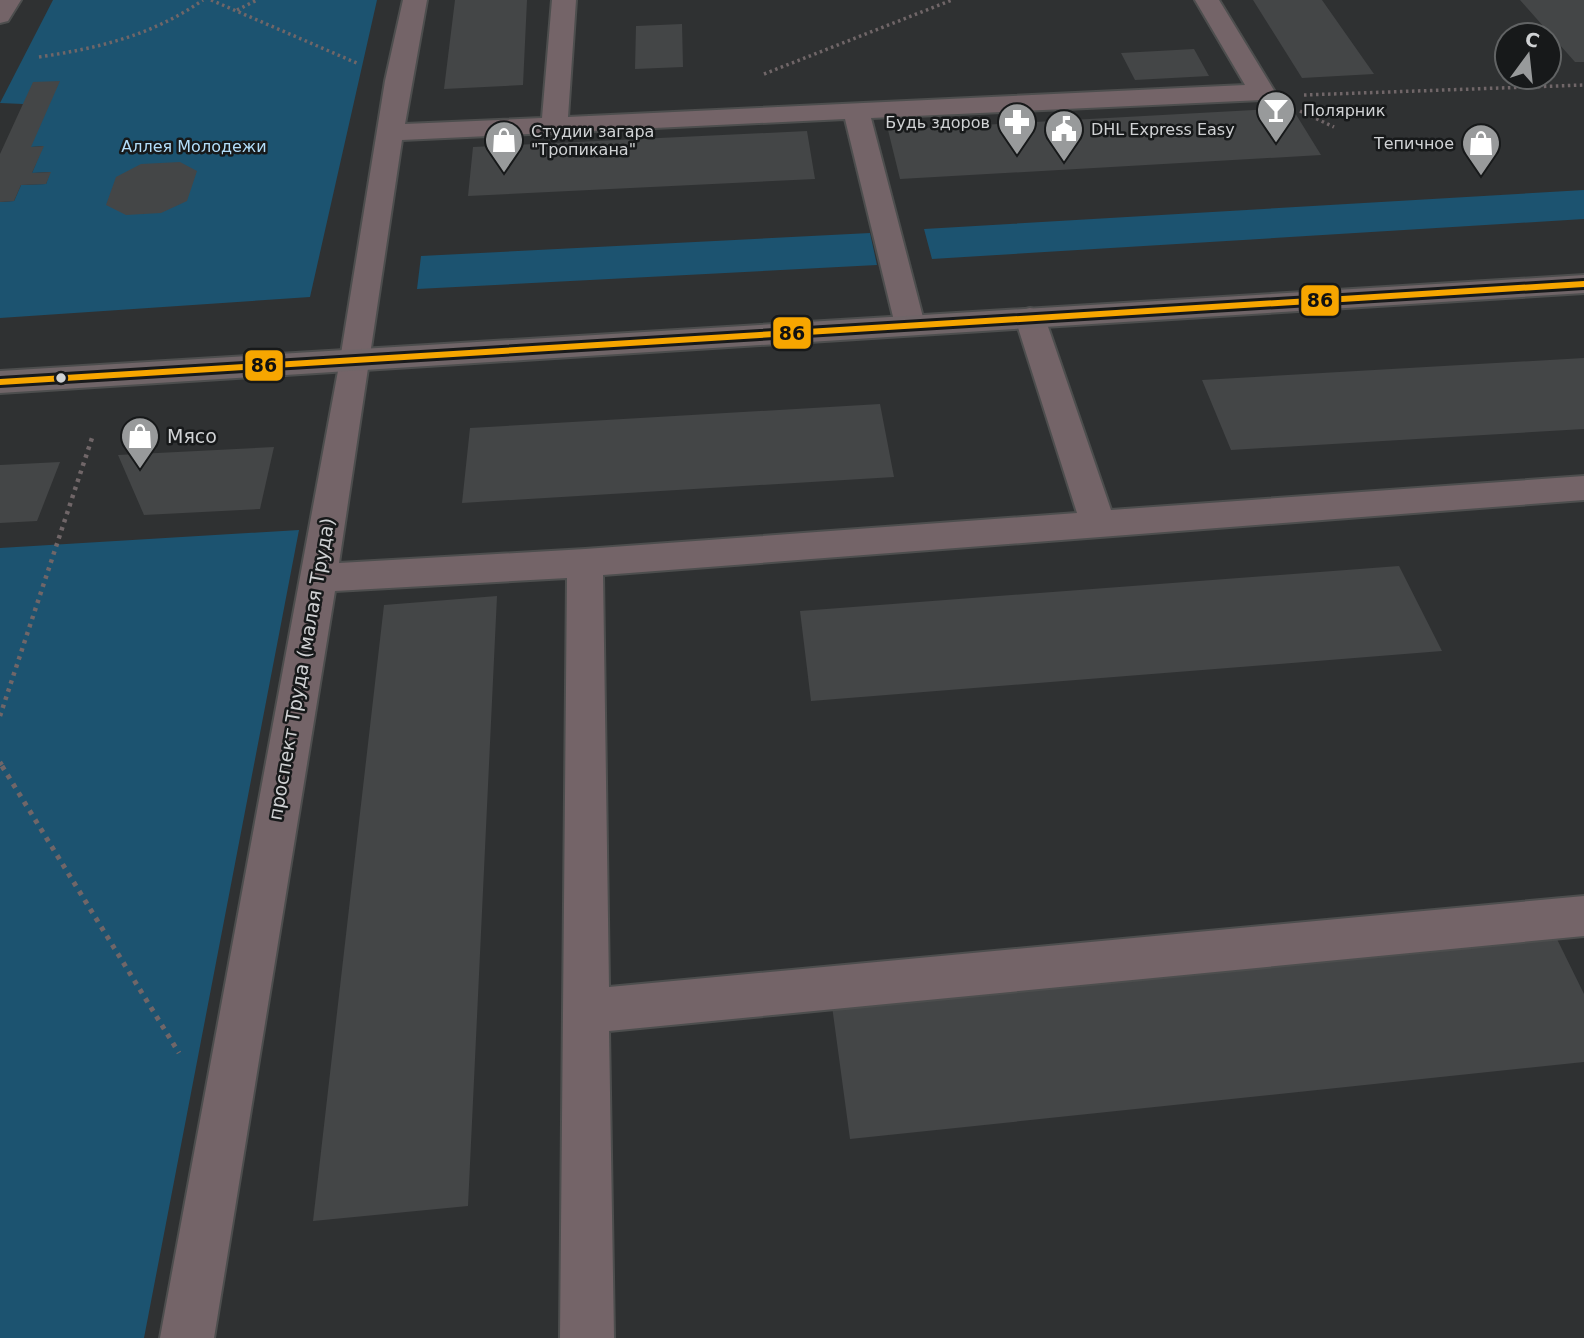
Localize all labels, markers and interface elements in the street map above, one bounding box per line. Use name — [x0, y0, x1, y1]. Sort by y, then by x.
north arrow — [1493, 21, 1563, 91]
text: С — [1523, 27, 1542, 52]
bar icon: Полярник — [1255, 89, 1297, 144]
pharmacy icon: Будь здоров — [996, 101, 1038, 156]
place label: Полярник — [1303, 101, 1386, 120]
public building icon: DHL Express Easy — [1043, 108, 1085, 163]
place label: Будь здоров — [885, 113, 990, 132]
shop icon: Студии загара "Тропикана" — [483, 119, 525, 174]
place label: DHL Express Easy — [1091, 120, 1235, 139]
place label: Студии загара "Тропикана" — [531, 122, 654, 159]
shop icon: Тепичное — [1460, 122, 1502, 177]
place label: Тепичное — [1373, 134, 1454, 153]
park label: Аллея Молодежи — [121, 137, 267, 156]
line badge: 86 — [1300, 284, 1340, 317]
text: 86 — [1307, 289, 1333, 311]
line badge: 86 — [772, 316, 812, 350]
text: 86 — [779, 322, 805, 344]
line badge: 86 — [244, 349, 284, 382]
text: 86 — [251, 354, 277, 376]
unlabelled marker — [54, 371, 68, 385]
shop icon: Мясо — [119, 415, 161, 470]
place label: Мясо — [167, 425, 217, 447]
street label: проспект Труда (малая Труда) — [264, 516, 338, 822]

